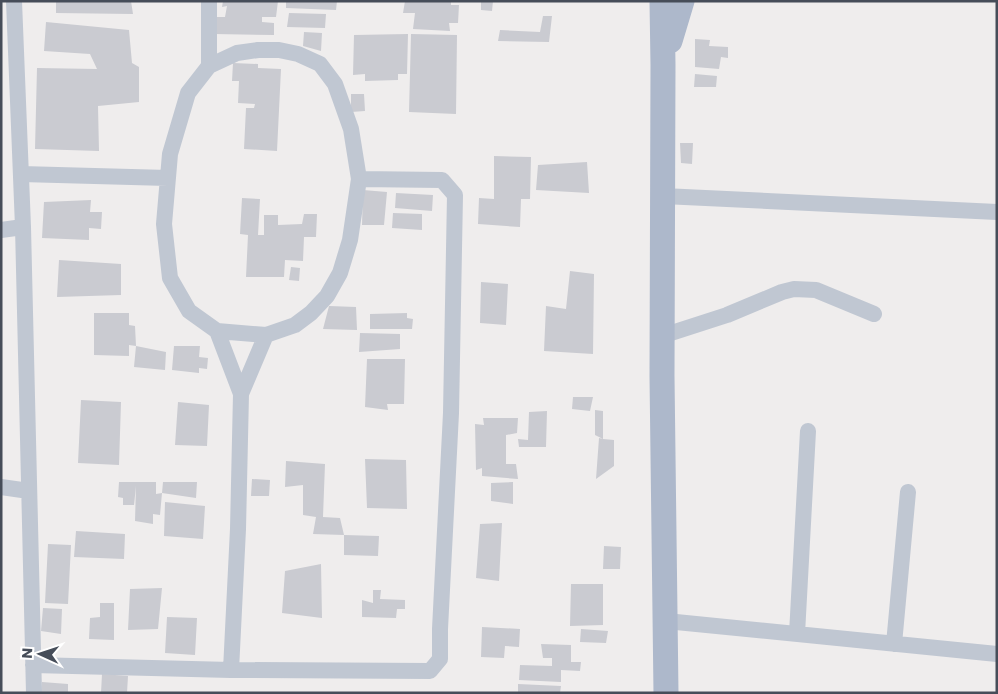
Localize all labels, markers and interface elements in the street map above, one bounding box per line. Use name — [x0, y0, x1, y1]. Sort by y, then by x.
north arrow — [15, 629, 65, 679]
text: N — [17, 648, 37, 659]

